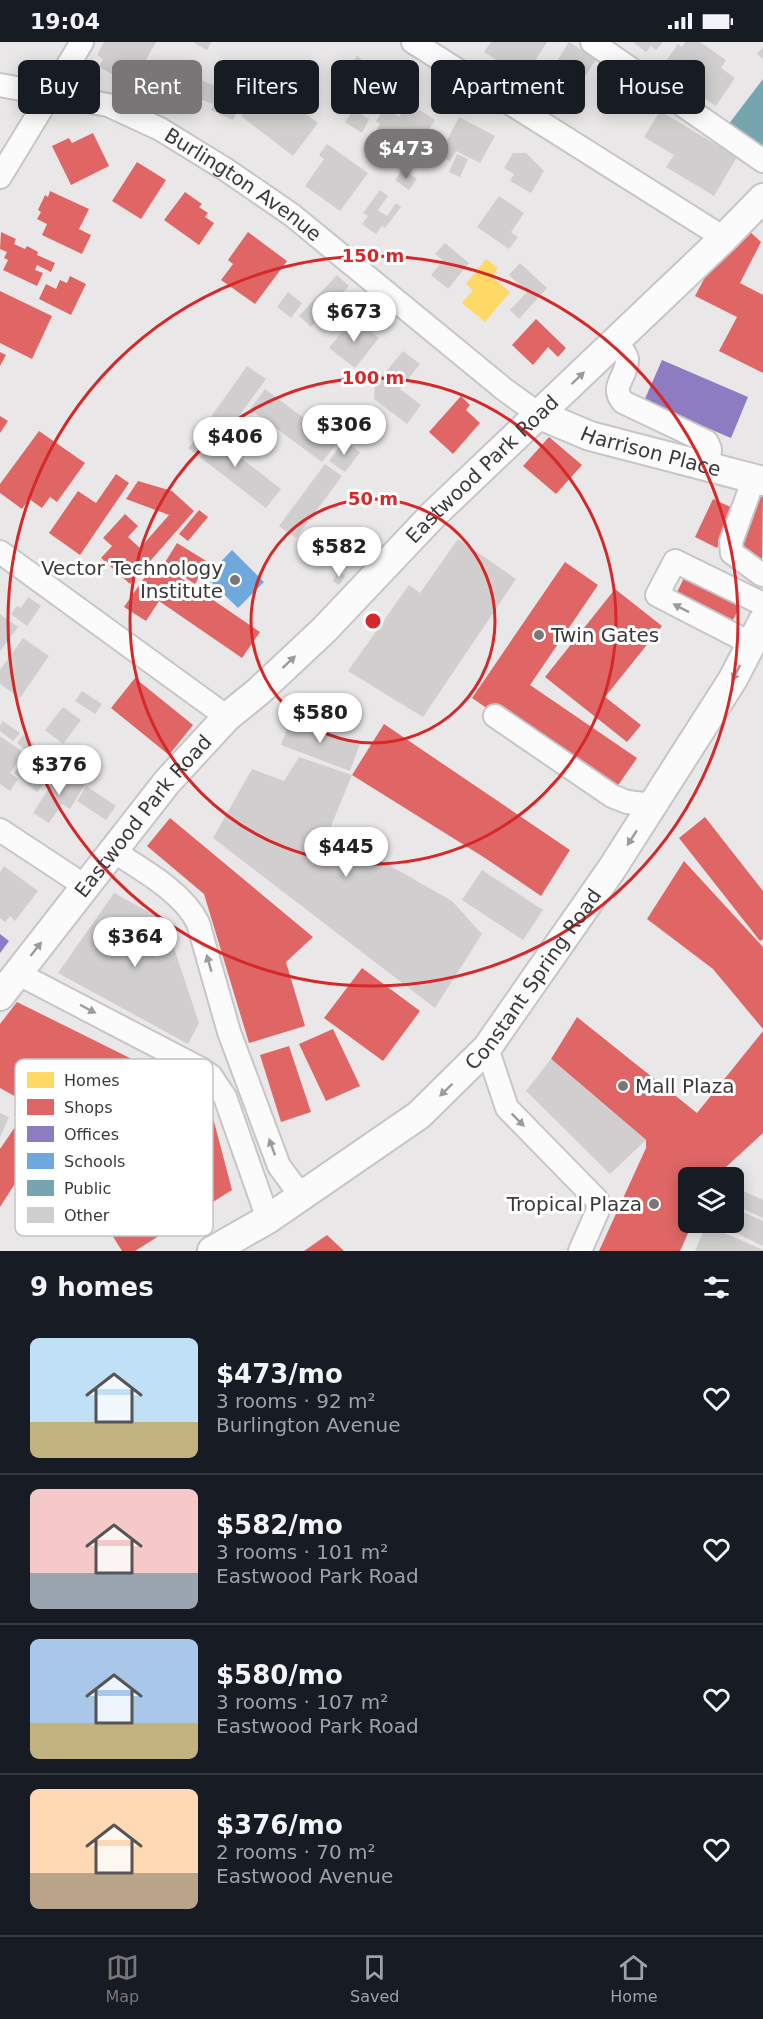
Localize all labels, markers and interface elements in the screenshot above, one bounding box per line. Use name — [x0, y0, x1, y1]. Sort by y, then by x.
text: 19:04 — [30, 9, 100, 34]
chip: Buy — [18, 60, 100, 114]
chip: Rent — [112, 60, 202, 114]
chip: Filters — [214, 60, 319, 114]
chip: New — [331, 60, 419, 114]
chip: Apartment — [431, 60, 585, 114]
chip: House — [597, 60, 705, 114]
street label: Burlington Avenue — [160, 123, 326, 246]
pin: $473 — [370, 129, 442, 180]
text: $473 — [378, 136, 434, 160]
text: 150 m — [342, 245, 404, 266]
pin: $673 — [318, 292, 390, 343]
text: $673 — [326, 299, 382, 323]
text: 100 m — [342, 367, 404, 388]
one-way arrow — [570, 372, 584, 386]
street label: Eastwood Park Road — [401, 390, 563, 548]
pin: $306 — [308, 405, 380, 456]
text: $306 — [316, 412, 372, 436]
pin: $406 — [199, 417, 271, 468]
street label: Harrison Place — [577, 421, 723, 482]
text: $406 — [207, 424, 263, 448]
text: 50 m — [348, 488, 398, 509]
pin: $582 — [303, 527, 375, 578]
text: $582 — [311, 534, 367, 558]
place label: Vector Technology Institute — [41, 556, 223, 603]
marker: Vector Technology Institute — [228, 573, 242, 587]
one-way arrow — [672, 603, 689, 612]
centre of rings — [363, 611, 383, 631]
place label: Twin Gates — [550, 623, 659, 647]
marker: Twin Gates — [532, 628, 546, 642]
one-way arrow — [282, 656, 296, 670]
one-way arrow — [731, 665, 741, 682]
pin: $580 — [284, 693, 356, 744]
text: $580 — [292, 700, 348, 724]
street label: Eastwood Park Road — [70, 730, 217, 902]
pin: $376 — [23, 745, 95, 796]
text: $376 — [31, 752, 87, 776]
pin: $445 — [310, 827, 382, 878]
one-way arrow — [626, 829, 637, 846]
text: $445 — [318, 834, 374, 858]
street label: Constant Spring Road — [460, 884, 606, 1075]
pin: $364 — [99, 917, 171, 968]
text: $364 — [107, 924, 163, 948]
one-way arrow — [29, 941, 42, 957]
one-way arrow — [204, 954, 213, 972]
one-way arrow — [79, 1005, 96, 1014]
legend — [15, 1059, 213, 1236]
text: Homes — [64, 1071, 120, 1090]
place label: Mall Plaza — [635, 1074, 735, 1098]
marker: Mall Plaza — [616, 1079, 630, 1093]
one-way arrow — [438, 1083, 453, 1097]
text: Shops — [64, 1098, 113, 1117]
one-way arrow — [511, 1112, 525, 1126]
text: Offices — [64, 1125, 119, 1144]
one-way arrow — [266, 1138, 276, 1156]
text: Schools — [64, 1152, 125, 1171]
map controls — [678, 1167, 744, 1233]
button: layers — [678, 1167, 744, 1233]
text: Public — [64, 1179, 111, 1198]
place label: Tropical Plaza — [506, 1192, 642, 1216]
marker: Tropical Plaza — [647, 1197, 661, 1211]
text: Other — [64, 1206, 110, 1225]
icon: filters — [700, 1271, 733, 1304]
text: 9 homes — [30, 1272, 154, 1302]
text: $473/mo — [216, 1359, 343, 1389]
icon: home — [78, 1362, 150, 1434]
icon: heart — [700, 1382, 733, 1415]
text: 3 rooms · 92 m² — [216, 1389, 376, 1413]
text: Burlington Avenue — [216, 1413, 401, 1437]
text: $582/mo — [216, 1510, 343, 1540]
icon: home — [78, 1513, 150, 1585]
icon: heart — [700, 1533, 733, 1566]
text: 3 rooms · 101 m² — [216, 1540, 388, 1564]
text: Eastwood Park Road — [216, 1564, 419, 1588]
text: $580/mo — [216, 1660, 343, 1690]
icon: home — [78, 1663, 150, 1735]
icon: heart — [700, 1683, 733, 1716]
text: 3 rooms · 107 m² — [216, 1690, 388, 1714]
text: Eastwood Park Road — [216, 1714, 419, 1738]
text: $376/mo — [216, 1810, 343, 1840]
icon: home — [78, 1813, 150, 1885]
icon: heart — [700, 1833, 733, 1866]
text: 2 rooms · 70 m² — [216, 1840, 376, 1864]
text: Eastwood Avenue — [216, 1864, 393, 1888]
tab: Map — [105, 1951, 139, 2006]
tab: Saved — [350, 1951, 399, 2006]
tab: Home — [610, 1951, 658, 2006]

